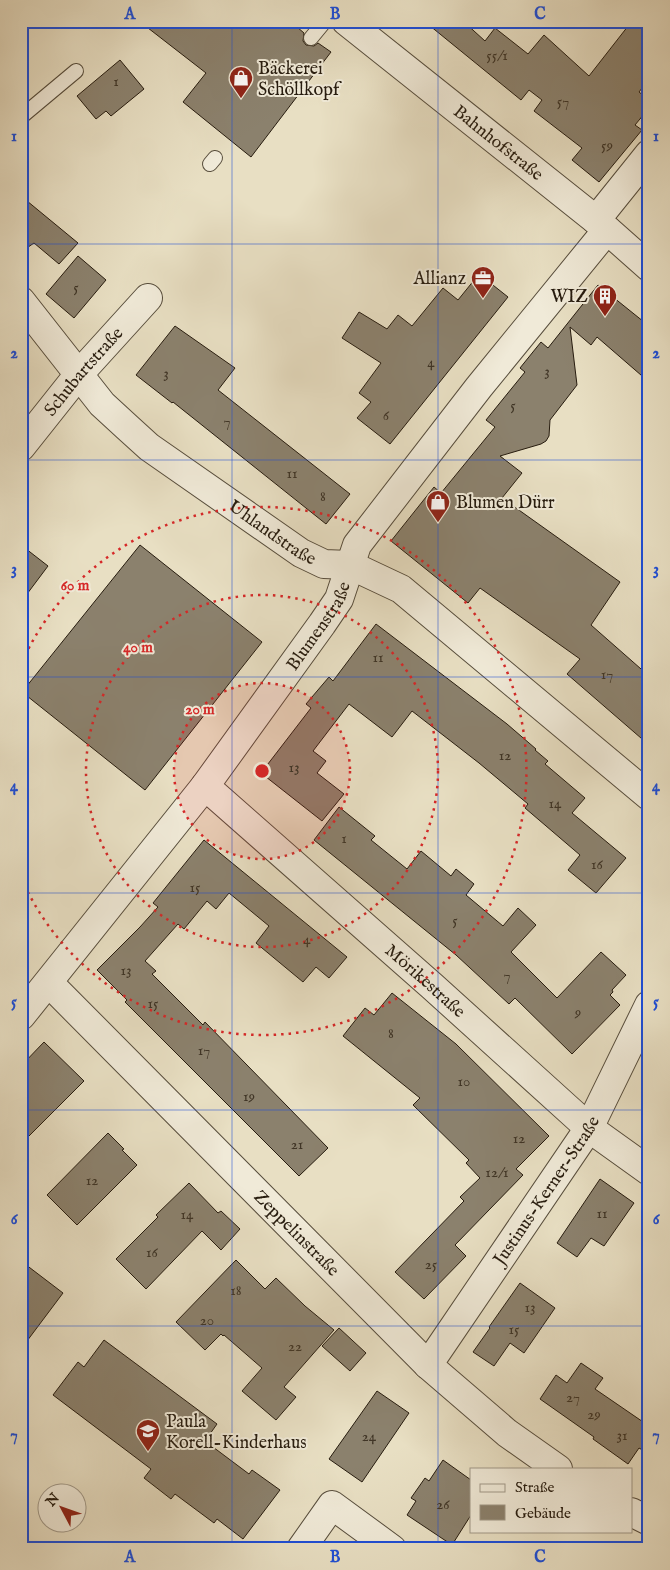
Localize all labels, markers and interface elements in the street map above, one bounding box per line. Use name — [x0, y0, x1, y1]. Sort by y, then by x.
text: A — [124, 5, 137, 25]
text: B — [330, 5, 341, 25]
text: C — [534, 5, 546, 25]
house number: 55/1 — [486, 46, 508, 65]
place label: Bäckerei Schöllkopf — [258, 58, 343, 102]
shop icon: Bäckerei Schöllkopf — [228, 65, 254, 99]
house number: 1 — [113, 72, 119, 91]
house number: 57 — [557, 92, 569, 111]
street label: Bahnhofstraße — [448, 101, 547, 187]
text: 1 — [11, 127, 17, 147]
text: 1 — [653, 127, 659, 147]
house number: 59 — [601, 136, 613, 155]
office icon: Allianz — [470, 265, 496, 299]
place label: Allianz — [412, 268, 466, 291]
house number: 5 — [73, 278, 79, 297]
building icon: WIZ — [592, 283, 618, 317]
place label: WIZ — [550, 286, 588, 309]
street label: Schubartstraße — [40, 323, 129, 422]
text: 2 — [10, 344, 18, 364]
text: 2 — [652, 344, 660, 364]
house number: 4 — [427, 353, 435, 372]
house number: 3 — [544, 362, 550, 381]
house number: 3 — [163, 364, 169, 383]
house number: 5 — [510, 396, 516, 415]
house number: 6 — [383, 406, 390, 425]
house number: 7 — [223, 412, 231, 431]
house number: 11 — [286, 464, 298, 483]
house number: 8 — [320, 487, 326, 506]
shop icon: Blumen Dürr — [425, 489, 451, 523]
place label: Blumen Dürr — [456, 492, 555, 515]
street label: Uhlandstraße — [223, 496, 319, 571]
text: 3 — [11, 560, 17, 580]
text: 3 — [653, 560, 659, 580]
text: 60 m — [61, 576, 90, 595]
street label: Blumenstraße — [282, 579, 357, 676]
text: 40 m — [123, 638, 153, 657]
house number: 11 — [372, 648, 384, 667]
house number: 17 — [601, 665, 613, 684]
text: 20 m — [185, 700, 215, 719]
house number: 12 — [499, 746, 511, 765]
house number: 13 — [288, 758, 300, 777]
centre of rings — [253, 762, 271, 780]
text: 4 — [10, 777, 19, 797]
text: 4 — [652, 777, 661, 797]
house number: 14 — [549, 794, 562, 813]
house number: 1 — [341, 829, 347, 848]
house number: 16 — [591, 855, 604, 874]
house number: 15 — [189, 878, 201, 897]
house number: 5 — [452, 911, 458, 930]
house number: 4 — [303, 930, 311, 949]
street label: Mörikestraße — [379, 940, 469, 1023]
house number: 13 — [120, 961, 132, 980]
house number: 7 — [503, 966, 511, 985]
text: 5 — [11, 993, 17, 1013]
text: 5 — [653, 993, 659, 1013]
house number: 15 — [147, 994, 159, 1013]
house number: 9 — [574, 1003, 581, 1022]
house number: 8 — [388, 1024, 394, 1043]
house number: 17 — [198, 1041, 210, 1060]
house number: 10 — [458, 1072, 470, 1091]
house number: 19 — [243, 1087, 255, 1106]
street label: Justinus-Kerner-Straße — [488, 1113, 606, 1272]
house number: 12 — [513, 1129, 525, 1148]
house number: 21 — [291, 1135, 303, 1154]
house number: 12/1 — [485, 1163, 509, 1182]
house number: 12 — [86, 1171, 98, 1190]
street label: Zeppelinstraße — [248, 1186, 344, 1282]
house number: 11 — [596, 1204, 608, 1223]
house number: 14 — [181, 1205, 194, 1224]
text: 6 — [11, 1210, 19, 1230]
text: 6 — [653, 1210, 661, 1230]
house number: 16 — [146, 1243, 159, 1262]
house number: 25 — [425, 1255, 438, 1274]
house number: 18 — [230, 1281, 242, 1300]
house number: 13 — [524, 1298, 536, 1317]
house number: 20 — [200, 1311, 214, 1330]
house number: 15 — [508, 1320, 520, 1339]
house number: 22 — [288, 1337, 302, 1356]
house number: 27 — [566, 1388, 580, 1407]
house number: 29 — [587, 1405, 601, 1424]
place label: Paula Korell-Kinderhaus — [166, 1411, 307, 1455]
school or university icon: Paula Korell-Kinderhaus — [135, 1418, 161, 1452]
text: 7 — [10, 1426, 18, 1446]
house number: 31 — [616, 1426, 628, 1445]
text: 7 — [652, 1426, 660, 1446]
house number: 24 — [362, 1427, 377, 1446]
legend — [470, 1468, 632, 1532]
text: Straße — [515, 1478, 555, 1497]
north arrow — [38, 1482, 88, 1532]
text: N — [42, 1490, 64, 1511]
house number: 26 — [436, 1495, 450, 1514]
text: Gebäude — [515, 1504, 571, 1523]
text: A — [124, 1548, 137, 1568]
text: B — [330, 1548, 341, 1568]
text: C — [534, 1548, 546, 1568]

